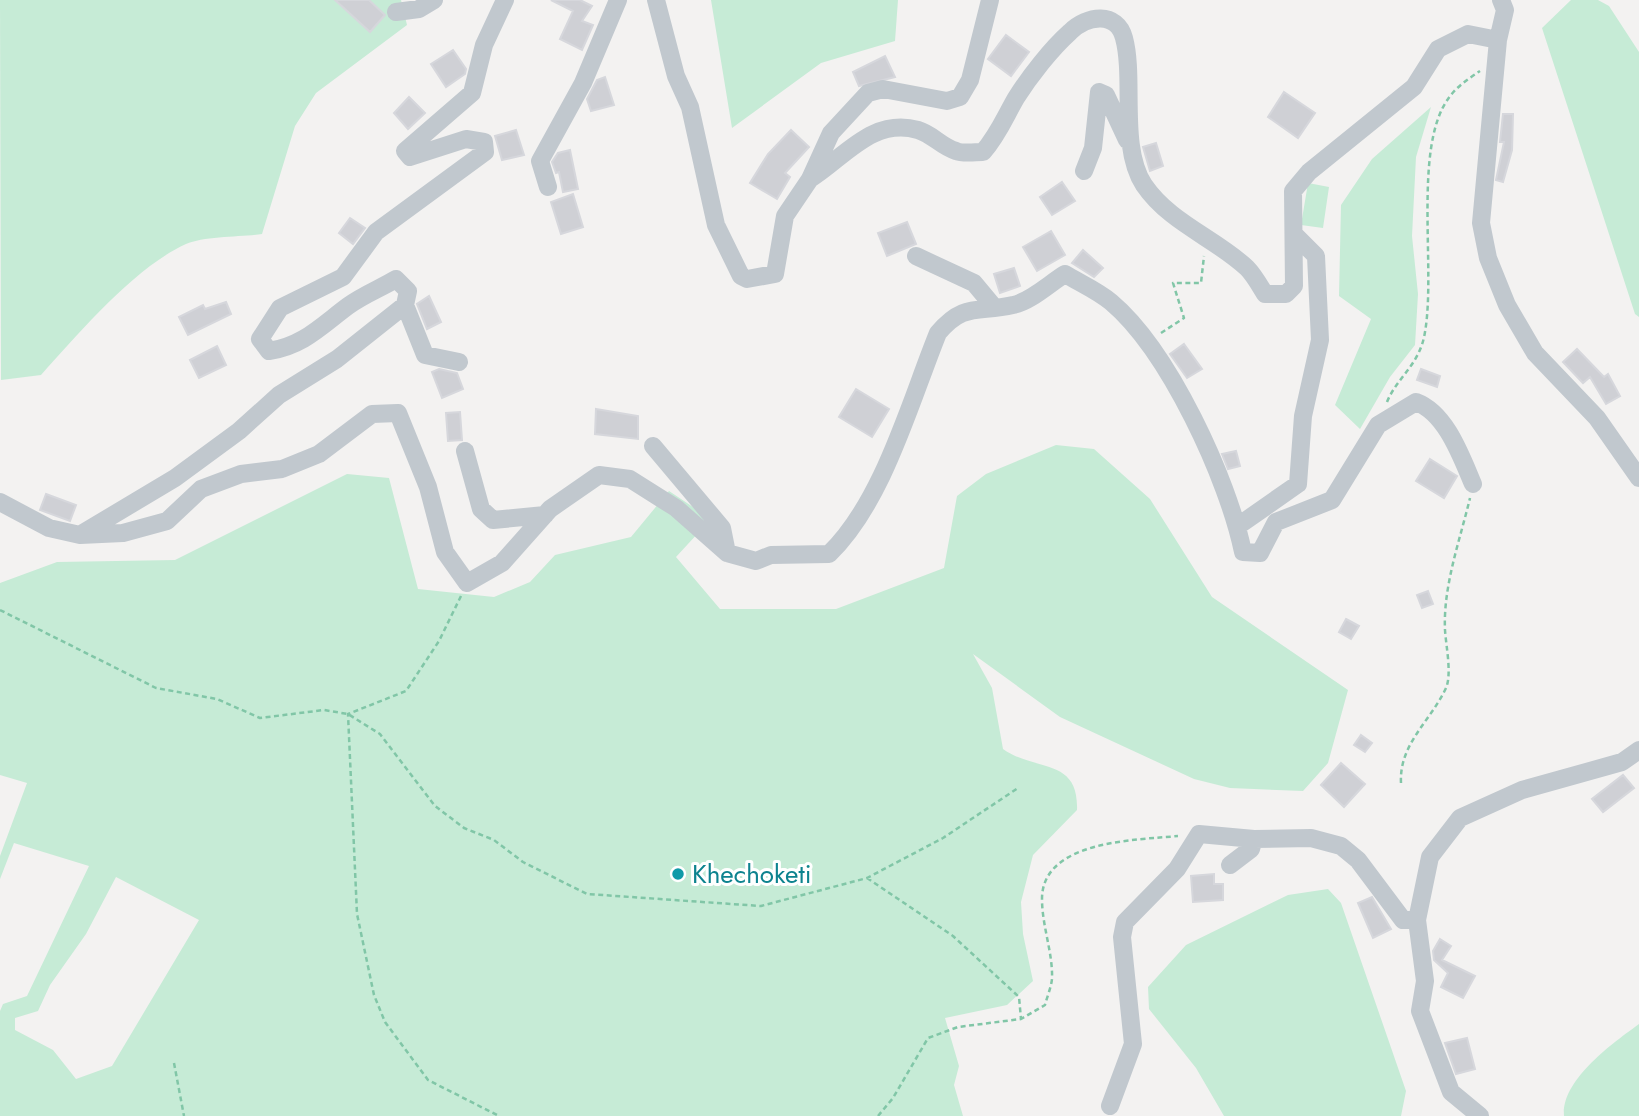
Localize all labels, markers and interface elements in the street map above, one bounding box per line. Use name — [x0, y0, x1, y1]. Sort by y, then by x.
place label: Khechoketi — [692, 855, 811, 893]
marker: Khechoketi — [670, 866, 686, 882]

